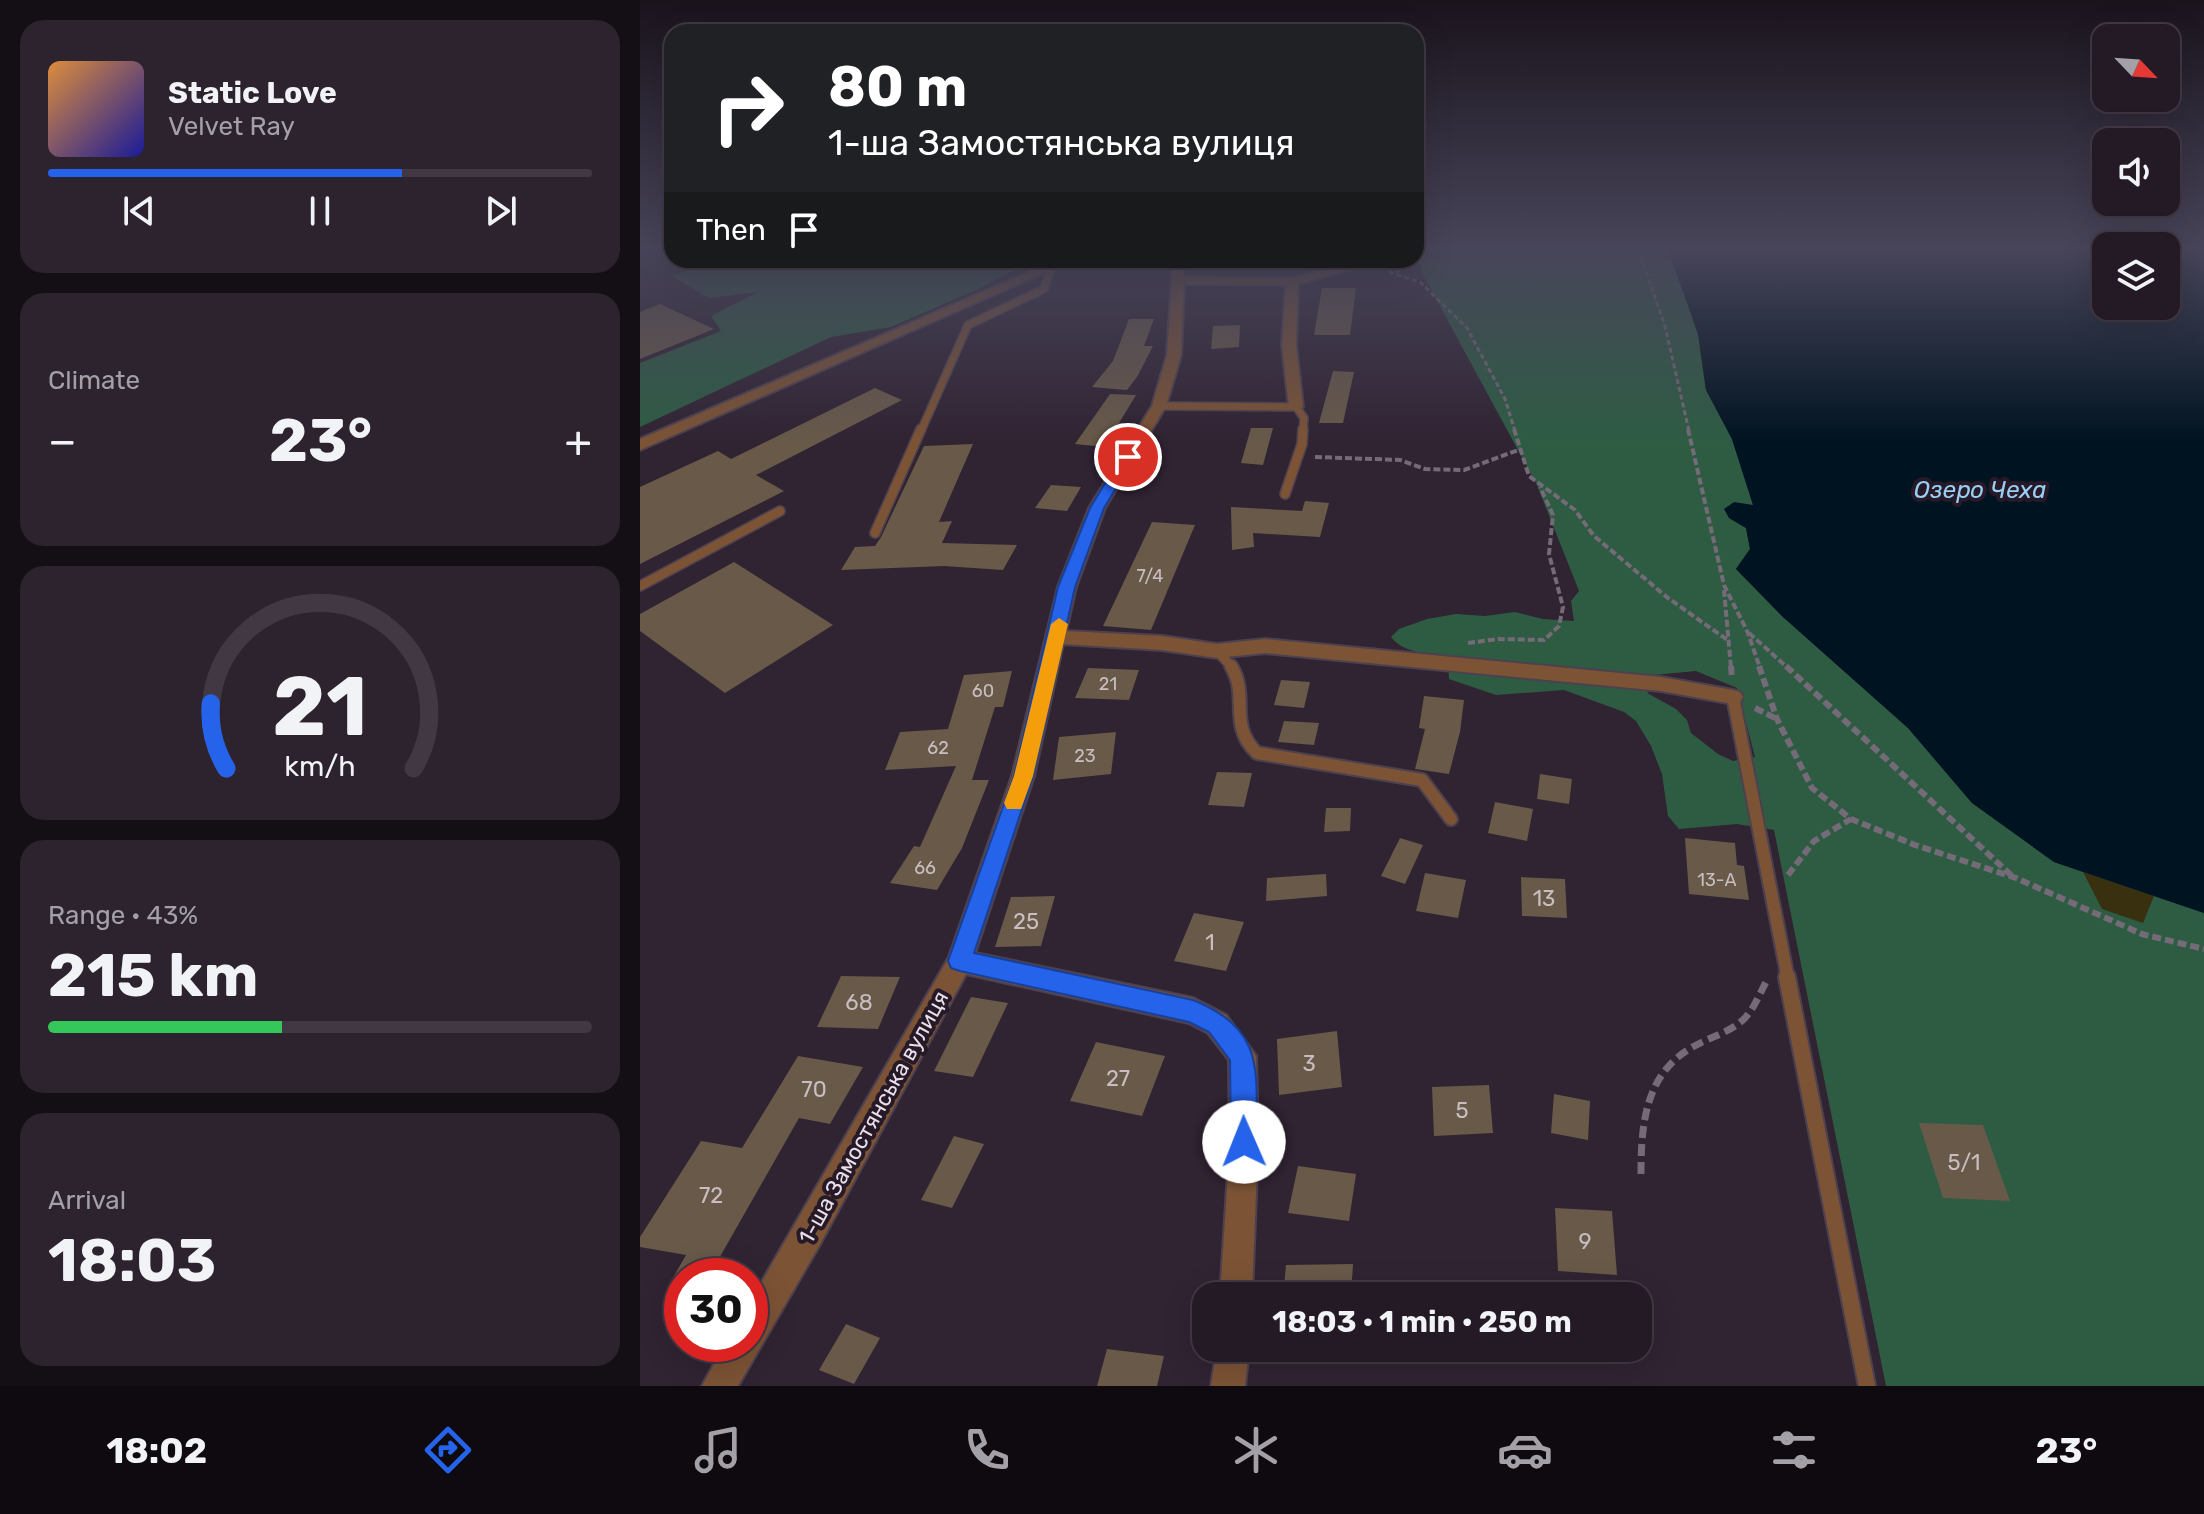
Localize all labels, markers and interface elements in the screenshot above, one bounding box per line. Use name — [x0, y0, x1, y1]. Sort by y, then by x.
north arrow — [2092, 24, 2180, 112]
map controls — [2092, 24, 2180, 320]
text: 80 m — [828, 54, 967, 120]
icon: right — [696, 56, 800, 160]
text: Static Love — [168, 75, 337, 111]
text: Velvet Ray — [168, 111, 295, 142]
text: 1-ша Замостянська вулиця — [828, 121, 1295, 164]
button: sound — [2092, 128, 2180, 216]
icon: previous — [117, 189, 161, 233]
icon: pause — [298, 189, 342, 233]
icon: next — [479, 189, 523, 233]
icon: arrive — [782, 208, 826, 252]
text: Then — [696, 212, 766, 248]
button: layers — [2092, 232, 2180, 320]
text: Climate — [48, 365, 140, 396]
text: 23° — [269, 405, 372, 476]
text: − — [48, 415, 77, 467]
text: + — [565, 415, 592, 467]
pin — [1094, 423, 1162, 491]
icon: arrive — [1106, 435, 1150, 479]
water label: Озеро Чеха — [1914, 476, 2046, 504]
house number: 7/4 — [1137, 565, 1163, 587]
text: 21 — [272, 657, 368, 756]
house number: 21 — [1099, 673, 1117, 695]
house number: 60 — [972, 680, 994, 702]
house number: 62 — [927, 737, 949, 759]
house number: 23 — [1074, 745, 1096, 767]
text: km/h — [284, 749, 356, 783]
house number: 66 — [914, 857, 936, 879]
house number: 13-А — [1697, 869, 1737, 891]
house number: 13 — [1533, 885, 1555, 912]
text: Range · 43% — [48, 900, 198, 931]
house number: 25 — [1013, 908, 1039, 935]
house number: 1 — [1205, 929, 1215, 956]
text: 215 km — [48, 940, 258, 1011]
street label: 1-ша Замостянська вулиця — [793, 986, 954, 1248]
house number: 68 — [845, 989, 873, 1016]
house number: 3 — [1302, 1050, 1316, 1077]
house number: 27 — [1106, 1065, 1130, 1092]
house number: 70 — [801, 1076, 827, 1103]
house number: 5 — [1455, 1097, 1469, 1124]
position arrow — [1202, 1100, 1286, 1184]
house number: 5/1 — [1948, 1149, 1980, 1176]
house number: 72 — [699, 1182, 723, 1209]
text: Arrival — [48, 1185, 126, 1216]
text: 18:03 — [48, 1225, 216, 1296]
house number: 9 — [1578, 1228, 1592, 1255]
speed limit sign: 30 — [664, 1258, 768, 1362]
text: 18:03 · 1 min · 250 m — [1272, 1304, 1572, 1340]
icon: directions — [420, 1422, 476, 1478]
icon: music — [690, 1422, 746, 1478]
icon: phone — [959, 1422, 1015, 1478]
icon: climate — [1228, 1422, 1284, 1478]
icon: car — [1497, 1422, 1553, 1478]
icon: filters — [1766, 1422, 1822, 1478]
text: 18:02 — [107, 1429, 207, 1472]
text: 23° — [2035, 1429, 2097, 1472]

